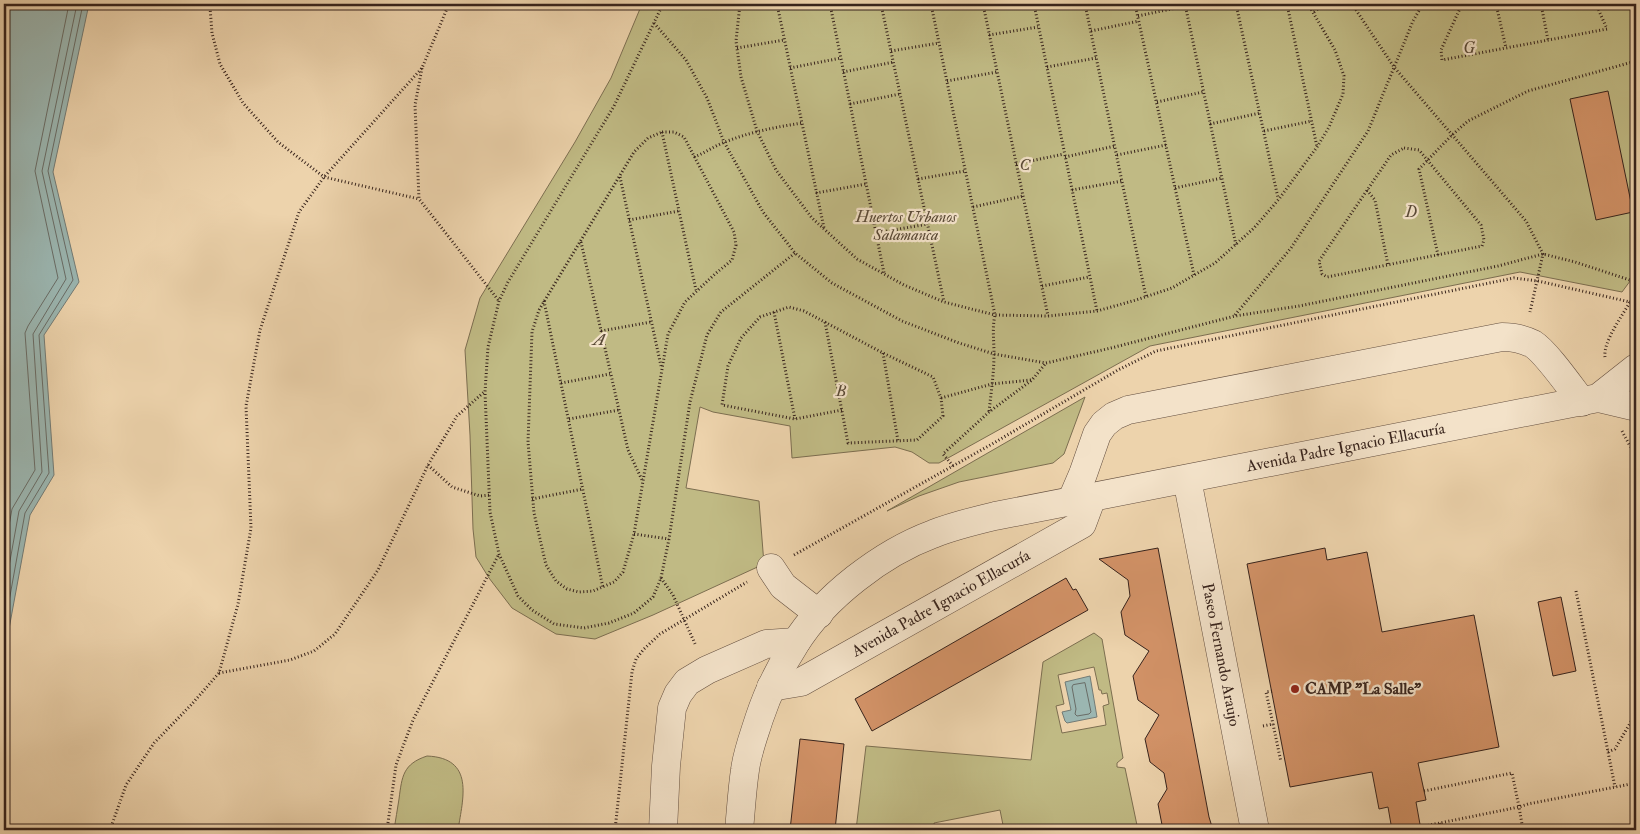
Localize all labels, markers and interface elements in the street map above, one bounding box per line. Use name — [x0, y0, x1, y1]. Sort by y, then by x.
park label: G — [1463, 38, 1475, 58]
park label: C — [1020, 155, 1032, 175]
park label: D — [1404, 202, 1417, 222]
park label: Huertos Urbanos Salamanca — [854, 207, 957, 245]
park label: A — [591, 330, 606, 350]
park label: B — [835, 381, 847, 401]
street label: Avenida Padre Ignacio Ellacuría — [1244, 418, 1447, 477]
street label: Avenida Padre Ignacio Ellacuría — [847, 545, 1034, 662]
street label: Paseo Fernando Araujo — [1197, 581, 1245, 728]
place label: CAMP "La Salle" — [1305, 679, 1422, 699]
marker: CAMP "La Salle" — [1289, 683, 1301, 695]

